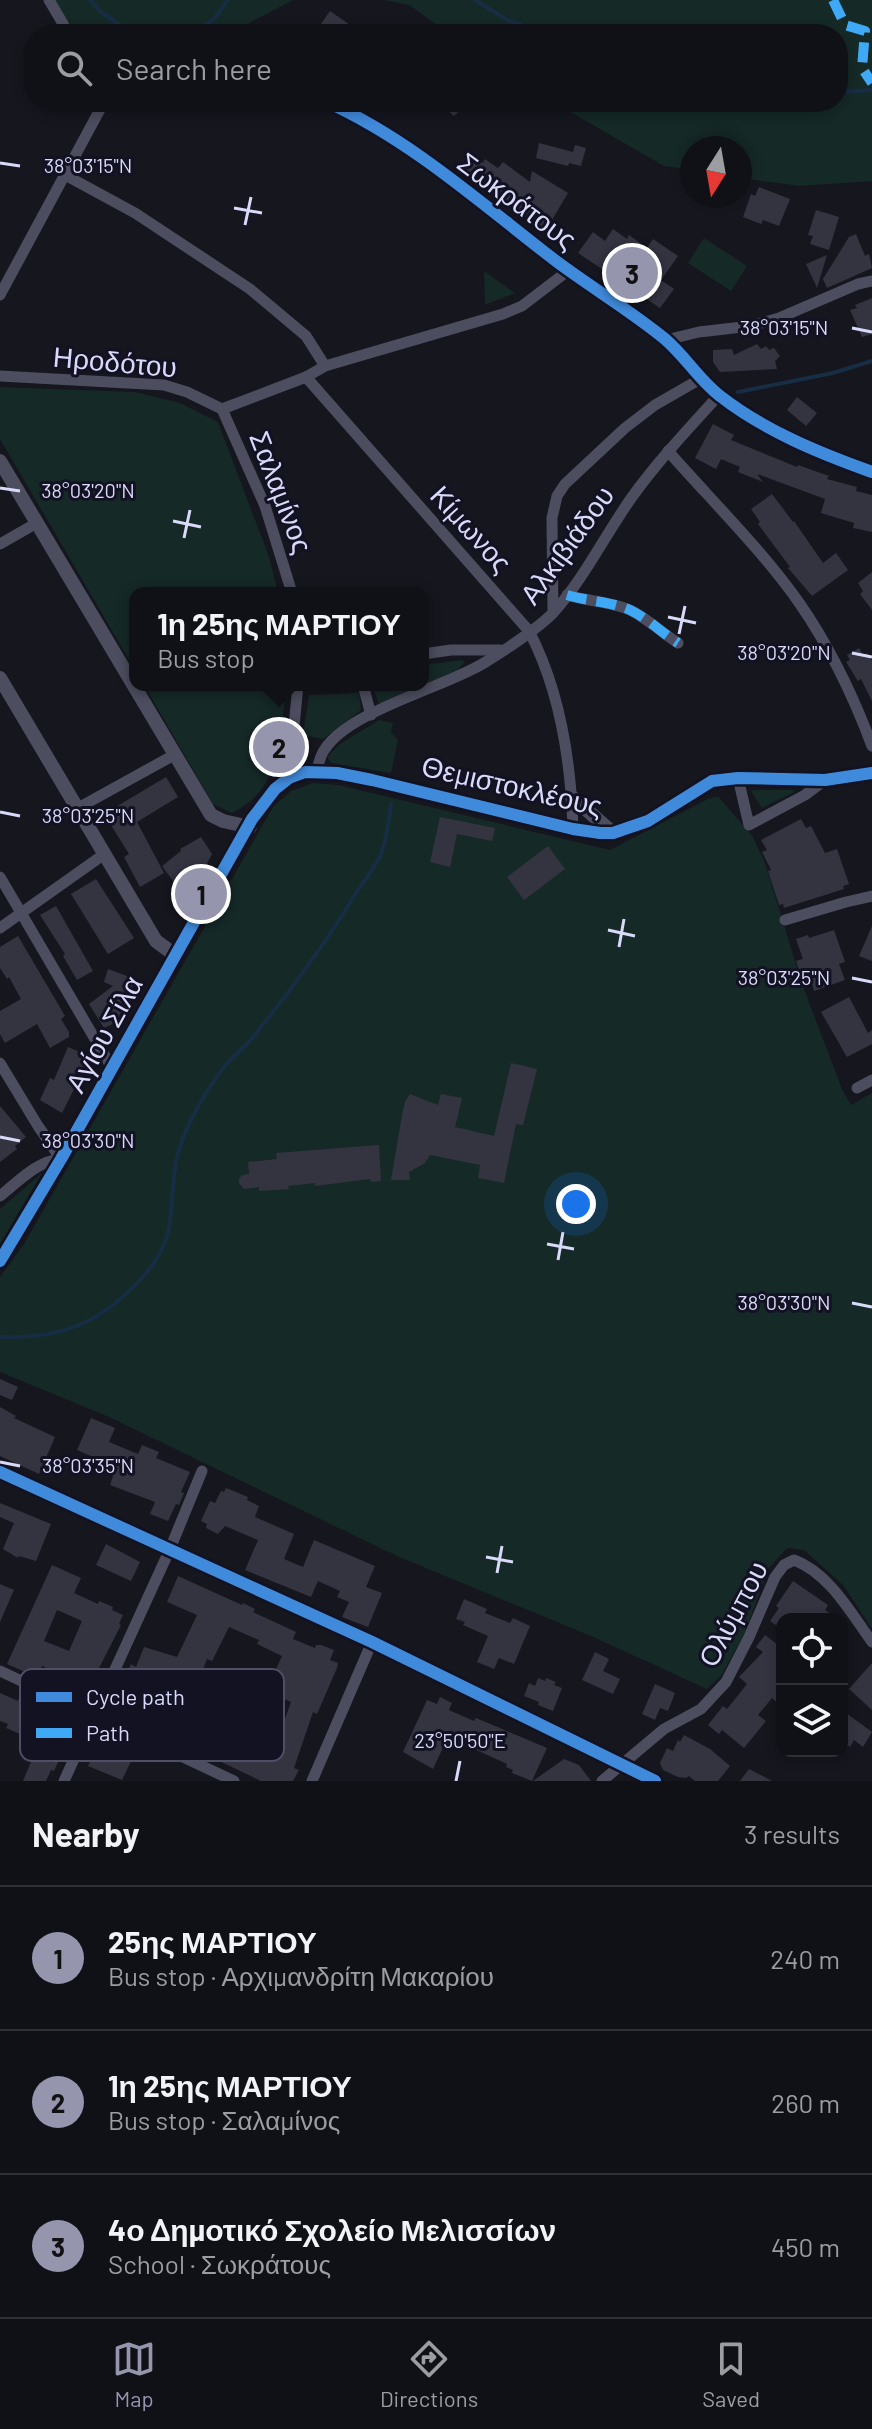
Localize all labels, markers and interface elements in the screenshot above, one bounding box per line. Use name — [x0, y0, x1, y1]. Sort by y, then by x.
search box — [24, 24, 848, 112]
icon: search — [52, 46, 96, 90]
text: Search here — [116, 50, 272, 86]
north arrow — [680, 136, 752, 208]
street label: Σωκράτους — [451, 144, 584, 256]
text: 38°03'15"N — [44, 153, 132, 177]
pin: 3 — [606, 243, 658, 303]
text: 38°03'15"N — [740, 315, 828, 339]
street label: Ηροδότου — [52, 339, 178, 383]
street label: Σαλαμίνος — [243, 426, 321, 557]
text: 38°03'20"N — [41, 478, 135, 502]
street label: Κίμωνος — [424, 478, 520, 579]
street label: Αλκιβιάδου — [512, 479, 620, 610]
popup — [129, 587, 429, 691]
text: 1η 25ης ΜΑΡΤΙΟΥ — [157, 605, 401, 641]
text: 38°03'20"N — [737, 640, 831, 664]
text: Bus stop — [157, 642, 255, 673]
pin: 2 — [253, 717, 305, 777]
street label: Θεμιστοκλέους — [419, 748, 606, 822]
text: 38°03'25"N — [42, 803, 134, 827]
pin: 1 — [175, 864, 227, 924]
text: 38°03'25"N — [738, 965, 830, 989]
street label: Αγίου Σίλα — [57, 969, 149, 1098]
text: 38°03'30"N — [42, 1128, 134, 1152]
your location — [556, 1184, 596, 1224]
text: 38°03'30"N — [738, 1290, 830, 1314]
text: 38°03'35"N — [42, 1453, 134, 1477]
street label: Ολύμπου — [690, 1555, 774, 1672]
map controls — [776, 1613, 848, 1757]
button: locate — [776, 1613, 848, 1685]
legend — [20, 1669, 284, 1761]
text: Cycle path — [86, 1683, 185, 1709]
button: layers — [776, 1685, 848, 1757]
text: Path — [86, 1719, 130, 1745]
text: 23°50'50"E — [414, 1728, 506, 1752]
text: Nearby — [32, 1813, 140, 1854]
text: 3 results — [744, 1818, 840, 1849]
text: 25ης ΜΑΡΤΙΟΥ — [108, 1923, 317, 1959]
text: 1 — [53, 1943, 63, 1974]
text: 240 m — [770, 1943, 840, 1974]
text: Bus stop · Αρχιμανδρίτη Μακαρίου — [108, 1960, 494, 1991]
text: 1η 25ης ΜΑΡΤΙΟΥ — [108, 2067, 352, 2103]
text: 2 — [51, 2087, 65, 2118]
text: 260 m — [771, 2087, 840, 2118]
text: Bus stop · Σαλαμίνος — [108, 2104, 340, 2135]
text: 4ο Δημοτικό Σχολείο Μελισσίων — [108, 2211, 556, 2247]
text: 3 — [51, 2231, 65, 2262]
text: 450 m — [771, 2231, 840, 2262]
text: School · Σωκράτους — [108, 2248, 331, 2279]
tab: Map — [112, 2337, 156, 2411]
tab: Directions — [380, 2337, 478, 2411]
tab: Saved — [702, 2337, 760, 2411]

